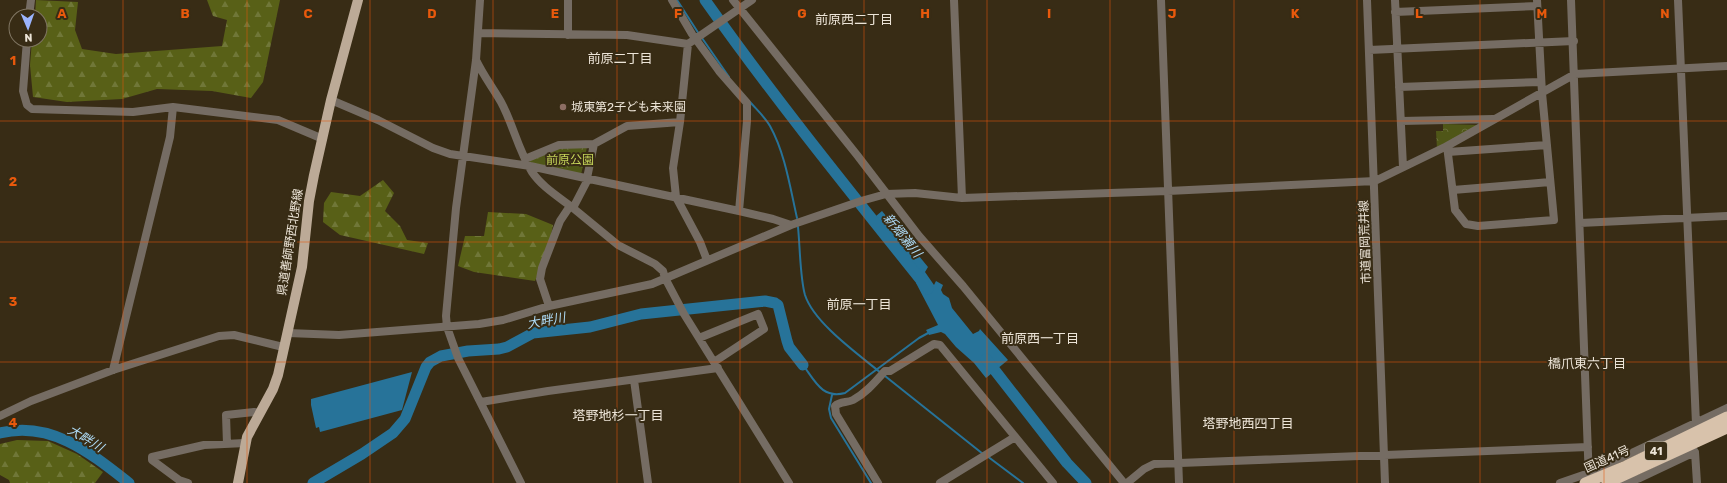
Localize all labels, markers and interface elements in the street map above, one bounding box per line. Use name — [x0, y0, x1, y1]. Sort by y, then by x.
text: A — [57, 6, 67, 21]
text: B — [180, 6, 190, 21]
text: C — [303, 6, 313, 21]
text: D — [427, 6, 437, 21]
text: E — [551, 6, 559, 21]
text: F — [674, 6, 682, 21]
text: G — [797, 6, 807, 21]
text: H — [920, 6, 930, 21]
text: I — [1047, 6, 1051, 21]
text: J — [1168, 6, 1176, 21]
text: K — [1291, 6, 1300, 21]
text: L — [1415, 6, 1423, 21]
text: M — [1537, 6, 1547, 21]
text: N — [1660, 6, 1670, 21]
north arrow — [8, 8, 48, 48]
district label: 前原西二丁目 — [815, 12, 893, 27]
text: N — [24, 31, 33, 44]
district label: 前原二丁目 — [587, 51, 653, 66]
text: 1 — [10, 53, 16, 68]
place label: 城東第2子ども未来園 — [571, 100, 686, 114]
marker: 城東第2子ども未来園 — [558, 102, 568, 112]
park label: 前原公園 — [546, 153, 594, 167]
text: 2 — [9, 174, 17, 189]
street label: 県道善師野西北野線 — [275, 188, 305, 296]
street label: 市道富岡荒井線 — [1357, 200, 1373, 284]
water label: 新郷瀬川 — [880, 210, 926, 262]
text: 3 — [9, 294, 18, 309]
district label: 前原一丁目 — [826, 297, 892, 312]
water label: 大畔川 — [526, 309, 569, 331]
district label: 前原西一丁目 — [1001, 331, 1079, 346]
district label: 橋爪東六丁目 — [1548, 356, 1626, 371]
district label: 塔野地杉一丁目 — [572, 408, 664, 423]
text: 4 — [9, 415, 18, 430]
district label: 塔野地西四丁目 — [1202, 416, 1294, 431]
water label: 大畔川 — [65, 422, 108, 456]
road number: 41 — [1645, 442, 1667, 460]
street label: 国道41号 — [1582, 443, 1632, 475]

